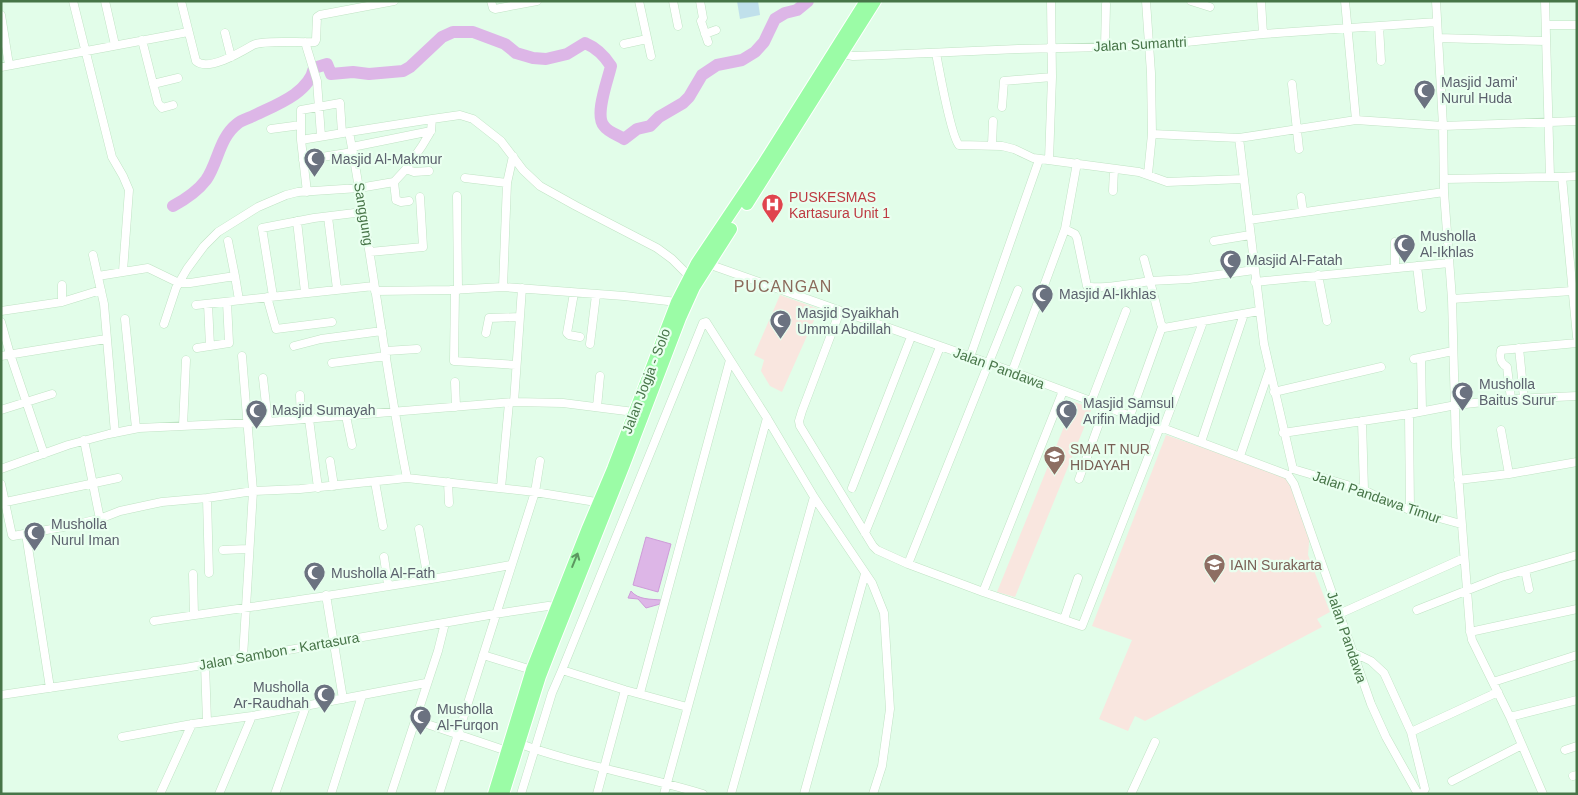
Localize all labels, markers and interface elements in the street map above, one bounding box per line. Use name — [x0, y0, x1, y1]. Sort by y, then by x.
street label: Jalan Sumantri — [1093, 34, 1187, 54]
place label: Masjid Jami' Nurul Huda — [1441, 74, 1518, 106]
mosque icon: Masjid Jami' Nurul Huda — [1413, 78, 1437, 109]
mosque icon: Masjid Al-Makmur — [303, 147, 327, 178]
place label: Masjid Al-Makmur — [331, 151, 443, 167]
street label: Sanggung — [351, 181, 377, 247]
place label: PUSKESMAS Kartasura Unit 1 — [789, 189, 890, 221]
hospital icon: PUSKESMAS Kartasura Unit 1 — [761, 193, 785, 224]
place label: Musholla Al-Ikhlas — [1420, 228, 1476, 260]
mosque icon: Musholla Al-Ikhlas — [1392, 232, 1416, 263]
mosque icon: Masjid Al-Fatah — [1218, 248, 1242, 279]
place label: Masjid Al-Fatah — [1246, 252, 1342, 268]
district label: PUCANGAN — [734, 278, 832, 295]
mosque icon: Masjid Al-Ikhlas — [1031, 282, 1055, 313]
place label: Masjid Al-Ikhlas — [1059, 286, 1156, 302]
place label: Masjid Syaikhah Ummu Abdillah — [797, 305, 899, 337]
mosque icon: Masjid Syaikhah Ummu Abdillah — [769, 309, 793, 340]
street label: Jalan Jogja - Solo — [619, 326, 673, 436]
street label: Jalan Pandawa — [951, 344, 1047, 392]
place label: Musholla Baitus Surur — [1479, 376, 1556, 408]
mosque icon: Musholla Baitus Surur — [1451, 380, 1475, 411]
place label: Masjid Samsul Arifin Madjid — [1083, 395, 1174, 427]
mosque icon: Masjid Sumayah — [244, 398, 268, 429]
mosque icon: Masjid Samsul Arifin Madjid — [1055, 399, 1079, 430]
place label: Masjid Sumayah — [272, 402, 376, 418]
place label: SMA IT NUR HIDAYAH — [1070, 441, 1150, 473]
school or university icon: SMA IT NUR HIDAYAH — [1042, 445, 1066, 476]
street label: Jalan Pandawa Timur — [1311, 468, 1444, 527]
place label: Musholla Nurul Iman — [51, 516, 119, 548]
mosque icon: Musholla Nurul Iman — [23, 520, 47, 551]
one-way arrow — [570, 553, 580, 568]
school or university icon: IAIN Surakarta — [1202, 553, 1226, 584]
place label: IAIN Surakarta — [1230, 557, 1322, 573]
mosque icon: Musholla Al-Fath — [303, 561, 327, 592]
place label: Musholla Al-Fath — [331, 565, 435, 581]
street label: Jalan Pandawa — [1324, 589, 1370, 685]
street label: Jalan Sambon - Kartasura — [198, 629, 361, 673]
place label: Musholla Ar-Raudhah — [234, 679, 309, 711]
mosque icon: Musholla Ar-Raudhah — [313, 683, 337, 714]
place label: Musholla Al-Furqon — [437, 701, 498, 733]
mosque icon: Musholla Al-Furqon — [409, 705, 433, 736]

